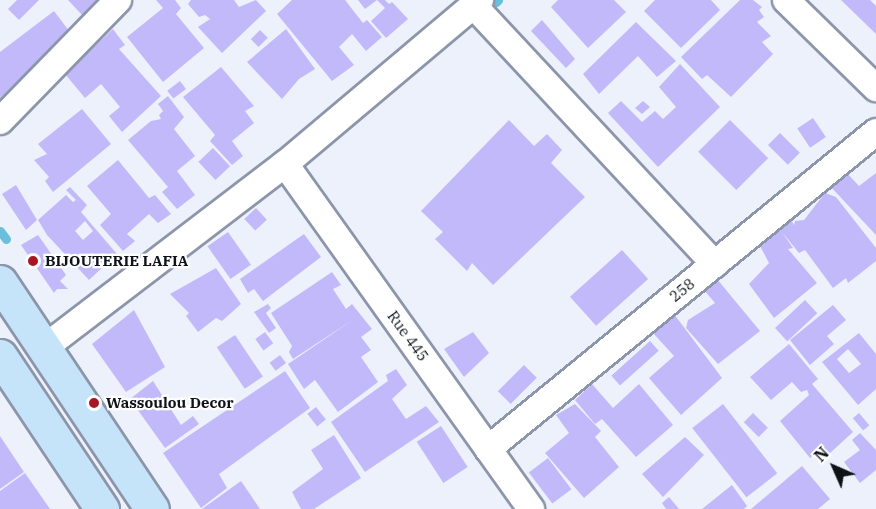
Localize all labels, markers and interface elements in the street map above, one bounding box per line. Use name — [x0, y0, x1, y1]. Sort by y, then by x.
place label: BIJOUTERIE LAFIA — [45, 252, 188, 270]
marker: BIJOUTERIE LAFIA — [26, 254, 40, 268]
street label: 258 — [666, 275, 698, 305]
street label: Rue 445 — [384, 307, 432, 365]
place label: Wassoulou Decor — [106, 394, 234, 412]
marker: Wassoulou Decor — [87, 396, 101, 410]
north arrow — [804, 437, 864, 497]
text: N — [810, 443, 833, 466]

